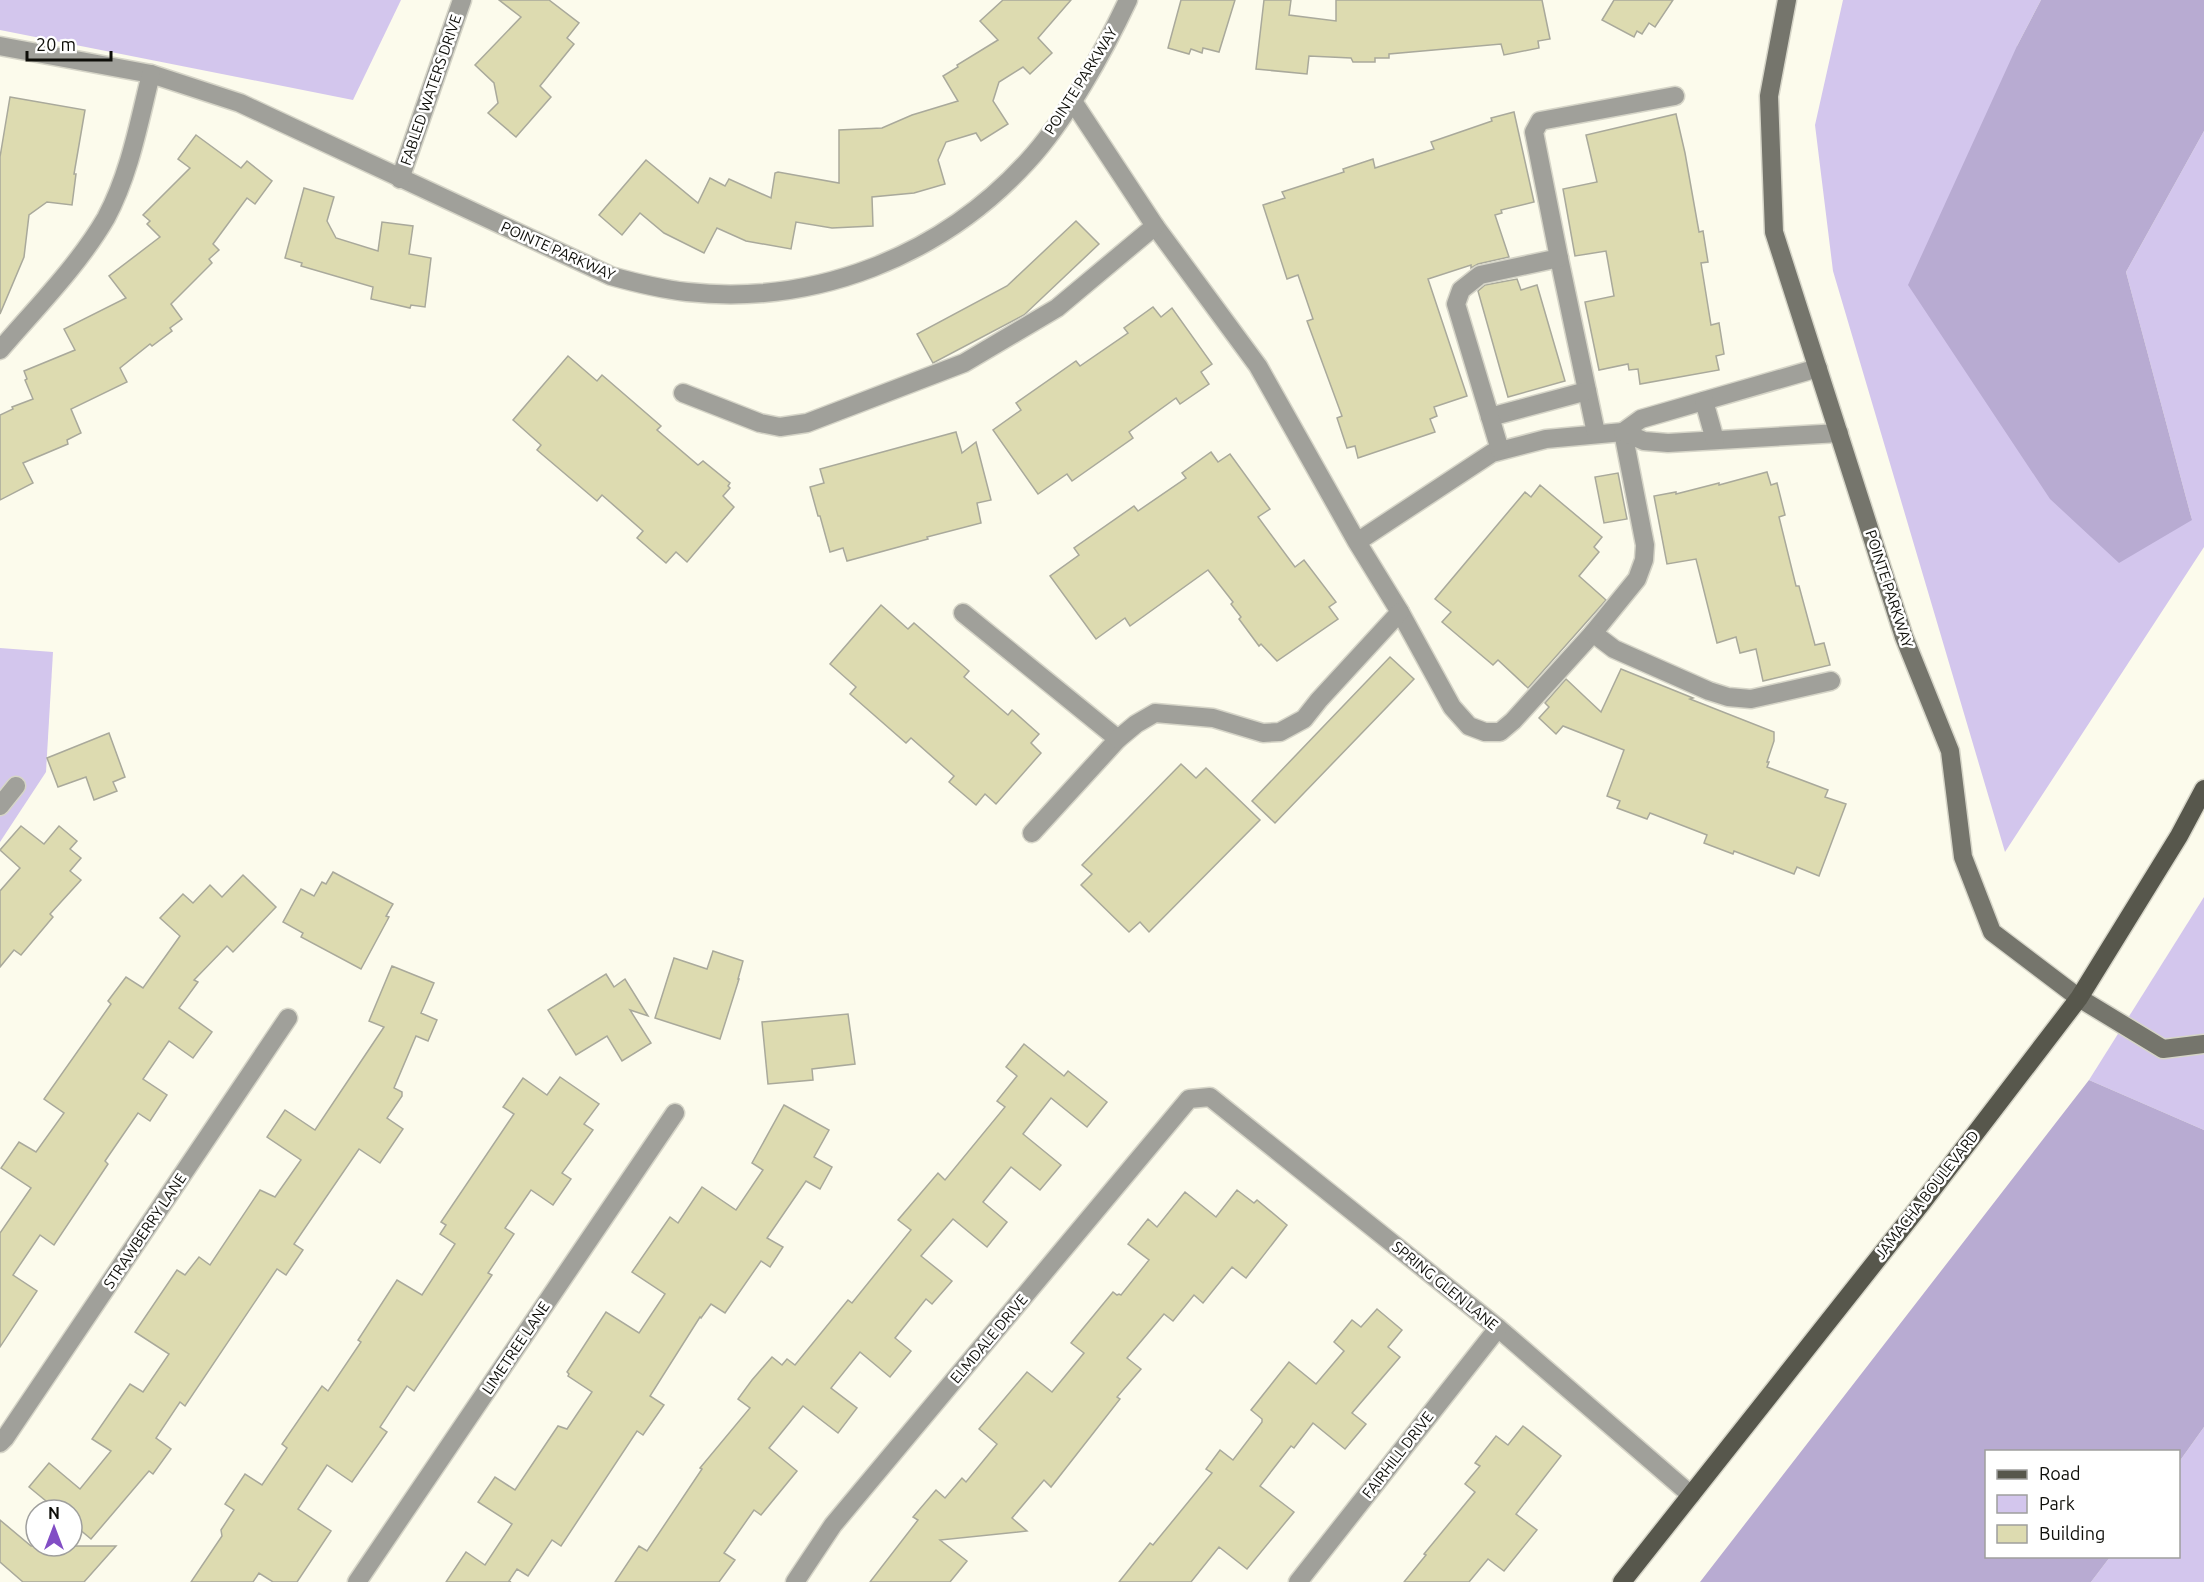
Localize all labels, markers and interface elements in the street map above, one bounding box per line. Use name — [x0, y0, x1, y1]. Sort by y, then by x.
street label: FABLED WATERS DRIVE — [397, 12, 464, 168]
scale bar — [27, 24, 111, 62]
street label: POINTE PARKWAY — [1041, 24, 1121, 137]
text: 20 m — [36, 34, 76, 54]
street label: POINTE PARKWAY — [498, 218, 618, 283]
street label: POINTE PARKWAY — [1862, 528, 1917, 650]
street label: JAMACHA BOULEVARD — [1871, 1127, 1982, 1262]
street label: STRAWBERRY LANE — [100, 1170, 189, 1291]
street label: SPRING GLEN LANE — [1389, 1238, 1502, 1334]
street label: ELMDALE DRIVE — [947, 1291, 1031, 1386]
street label: LIMETREE LANE — [478, 1298, 553, 1397]
street label: FAIRHILL DRIVE — [1359, 1408, 1437, 1501]
legend — [1985, 1450, 2180, 1558]
text: Road — [2039, 1463, 2081, 1483]
text: Park — [2039, 1493, 2075, 1513]
north arrow — [24, 1498, 84, 1558]
text: N — [48, 1504, 60, 1522]
text: Building — [2039, 1523, 2105, 1543]

